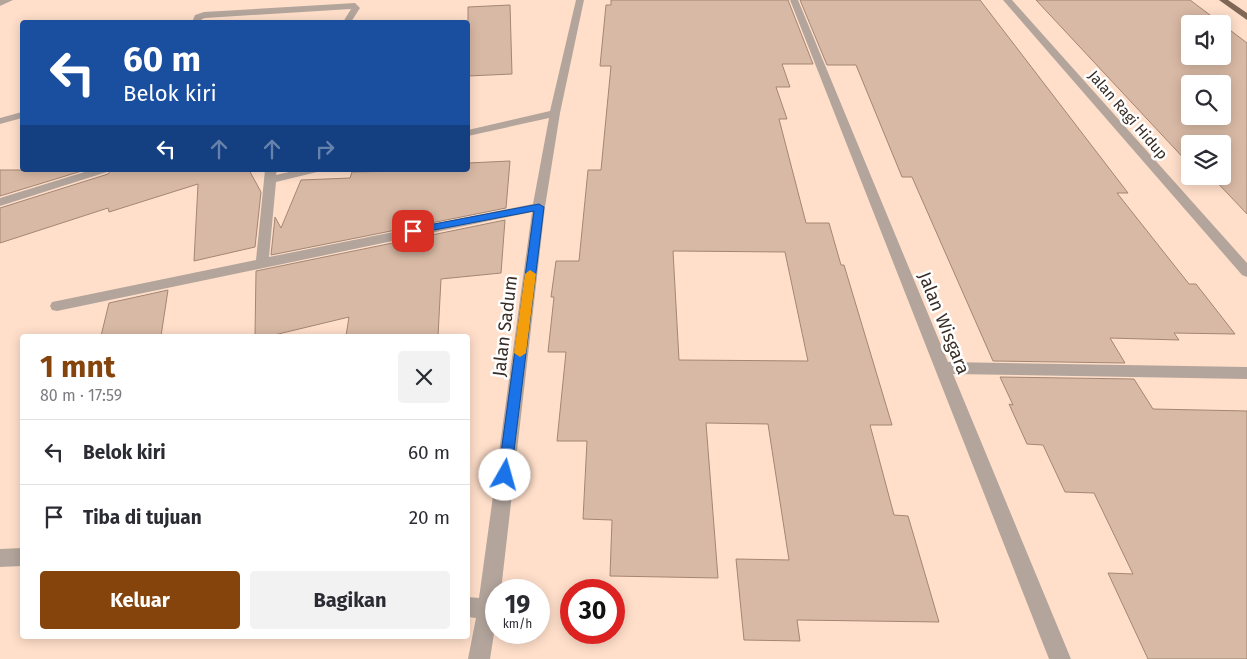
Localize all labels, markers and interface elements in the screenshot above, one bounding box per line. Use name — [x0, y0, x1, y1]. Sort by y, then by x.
map controls — [1181, 15, 1231, 185]
button: sound — [1181, 15, 1231, 65]
text: 60 m — [123, 38, 201, 80]
icon: left — [40, 40, 105, 105]
street label: Jalan Ragi Hidup — [1085, 67, 1171, 163]
button: search — [1181, 75, 1231, 125]
text: Belok kiri — [123, 80, 217, 107]
icon: left — [152, 135, 180, 163]
icon: ahead — [205, 135, 233, 163]
icon: ahead — [258, 135, 286, 163]
icon: right — [311, 135, 339, 163]
button: layers — [1181, 135, 1231, 185]
pin — [392, 210, 434, 252]
icon: arrive — [399, 217, 427, 245]
street label: Jalan Wisgara — [913, 268, 975, 378]
street label: Jalan Sadum — [488, 274, 522, 378]
text: 1 mnt — [40, 349, 115, 385]
button: close — [398, 351, 450, 403]
text: 80 m · 17:59 — [40, 386, 122, 405]
icon: left — [40, 438, 68, 466]
text: Belok kiri — [83, 441, 166, 464]
text: 60 m — [408, 441, 450, 464]
position arrow — [478, 448, 530, 500]
icon: arrive — [40, 503, 68, 531]
text: Tiba di tujuan — [83, 506, 202, 529]
text: 20 m — [409, 506, 450, 529]
button: Keluar — [40, 571, 240, 629]
button: Bagikan — [250, 571, 450, 629]
speed limit sign: 30 — [560, 579, 625, 644]
text: 19 — [505, 590, 530, 620]
text: km/h — [503, 617, 532, 631]

